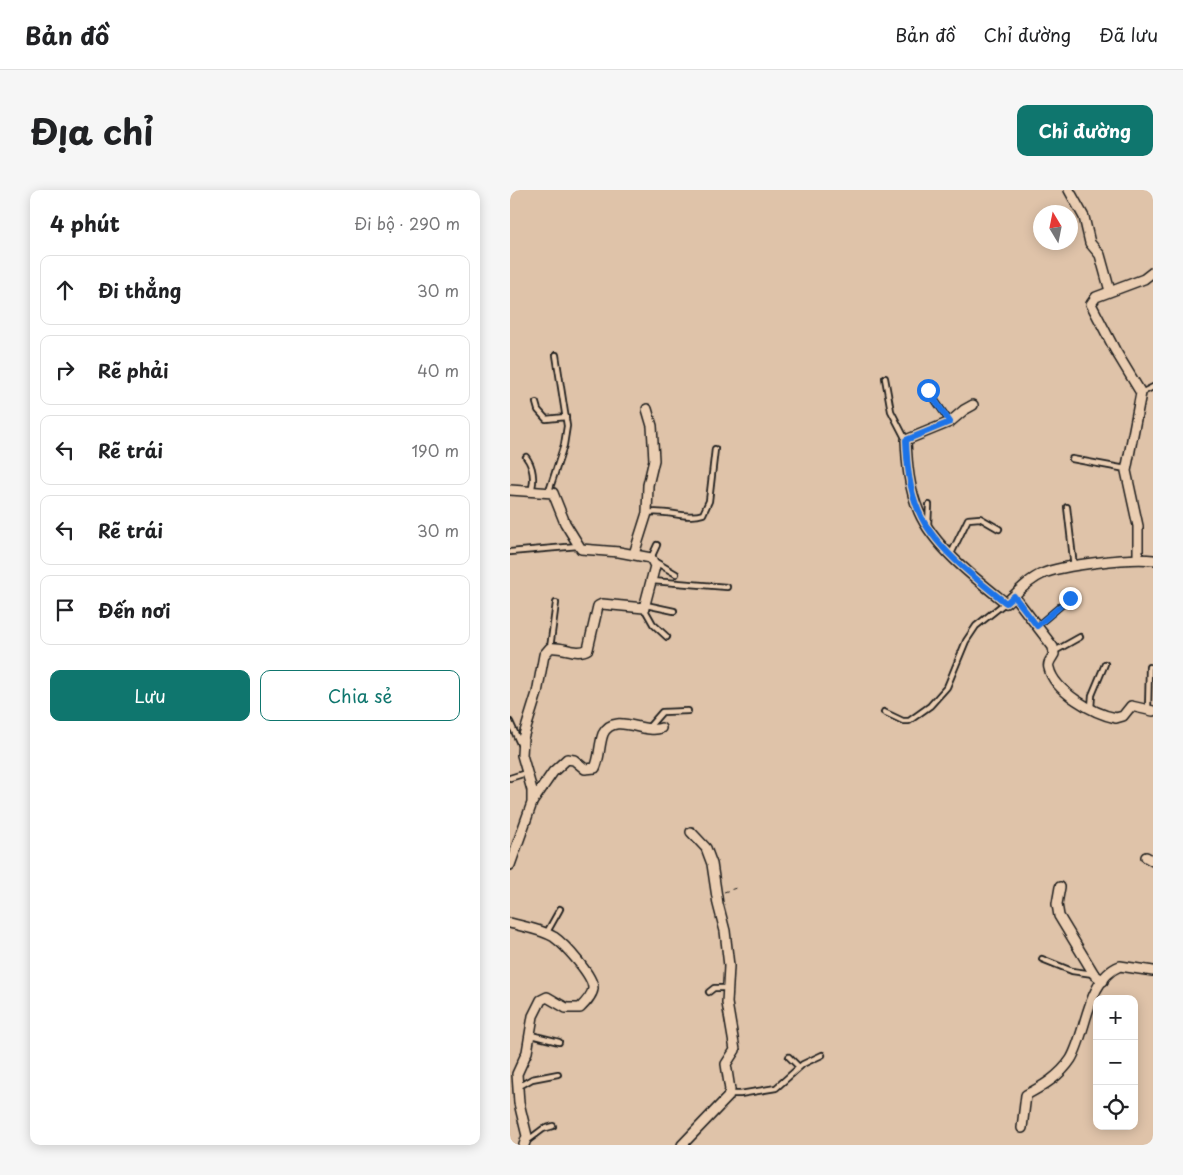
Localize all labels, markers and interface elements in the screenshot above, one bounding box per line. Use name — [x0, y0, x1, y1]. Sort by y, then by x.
text: Bản đồ — [25, 17, 109, 53]
text: Bản đồ — [895, 21, 956, 48]
text: Chỉ đường — [984, 21, 1071, 48]
text: Đã lưu — [1099, 21, 1158, 48]
text: Địa chỉ — [30, 104, 153, 157]
button: Chỉ đường — [1017, 105, 1153, 156]
north arrow — [1033, 205, 1078, 250]
text: 4 phút — [50, 207, 120, 239]
text: Đi bộ · 290 m — [354, 211, 460, 235]
icon: ahead — [51, 276, 79, 304]
text: Đi thẳng — [98, 276, 181, 304]
text: 30 m — [417, 278, 459, 302]
icon: right — [51, 356, 79, 384]
text: Rẽ phải — [98, 356, 169, 384]
text: 40 m — [417, 358, 459, 382]
route start — [917, 379, 940, 402]
icon: left — [51, 436, 79, 464]
text: Rẽ trái — [98, 436, 163, 464]
text: 190 m — [411, 438, 459, 462]
icon: left — [51, 516, 79, 544]
text: Rẽ trái — [98, 516, 163, 544]
text: 30 m — [417, 518, 459, 542]
route end — [1059, 587, 1082, 610]
icon: arrive — [51, 596, 79, 624]
text: Đến nơi — [98, 596, 171, 624]
button: Lưu — [50, 670, 250, 721]
button: Chia sẻ — [260, 670, 460, 721]
map controls — [1093, 995, 1138, 1130]
button: + — [1093, 995, 1138, 1040]
button: − — [1093, 1040, 1138, 1085]
button: locate — [1093, 1085, 1138, 1130]

